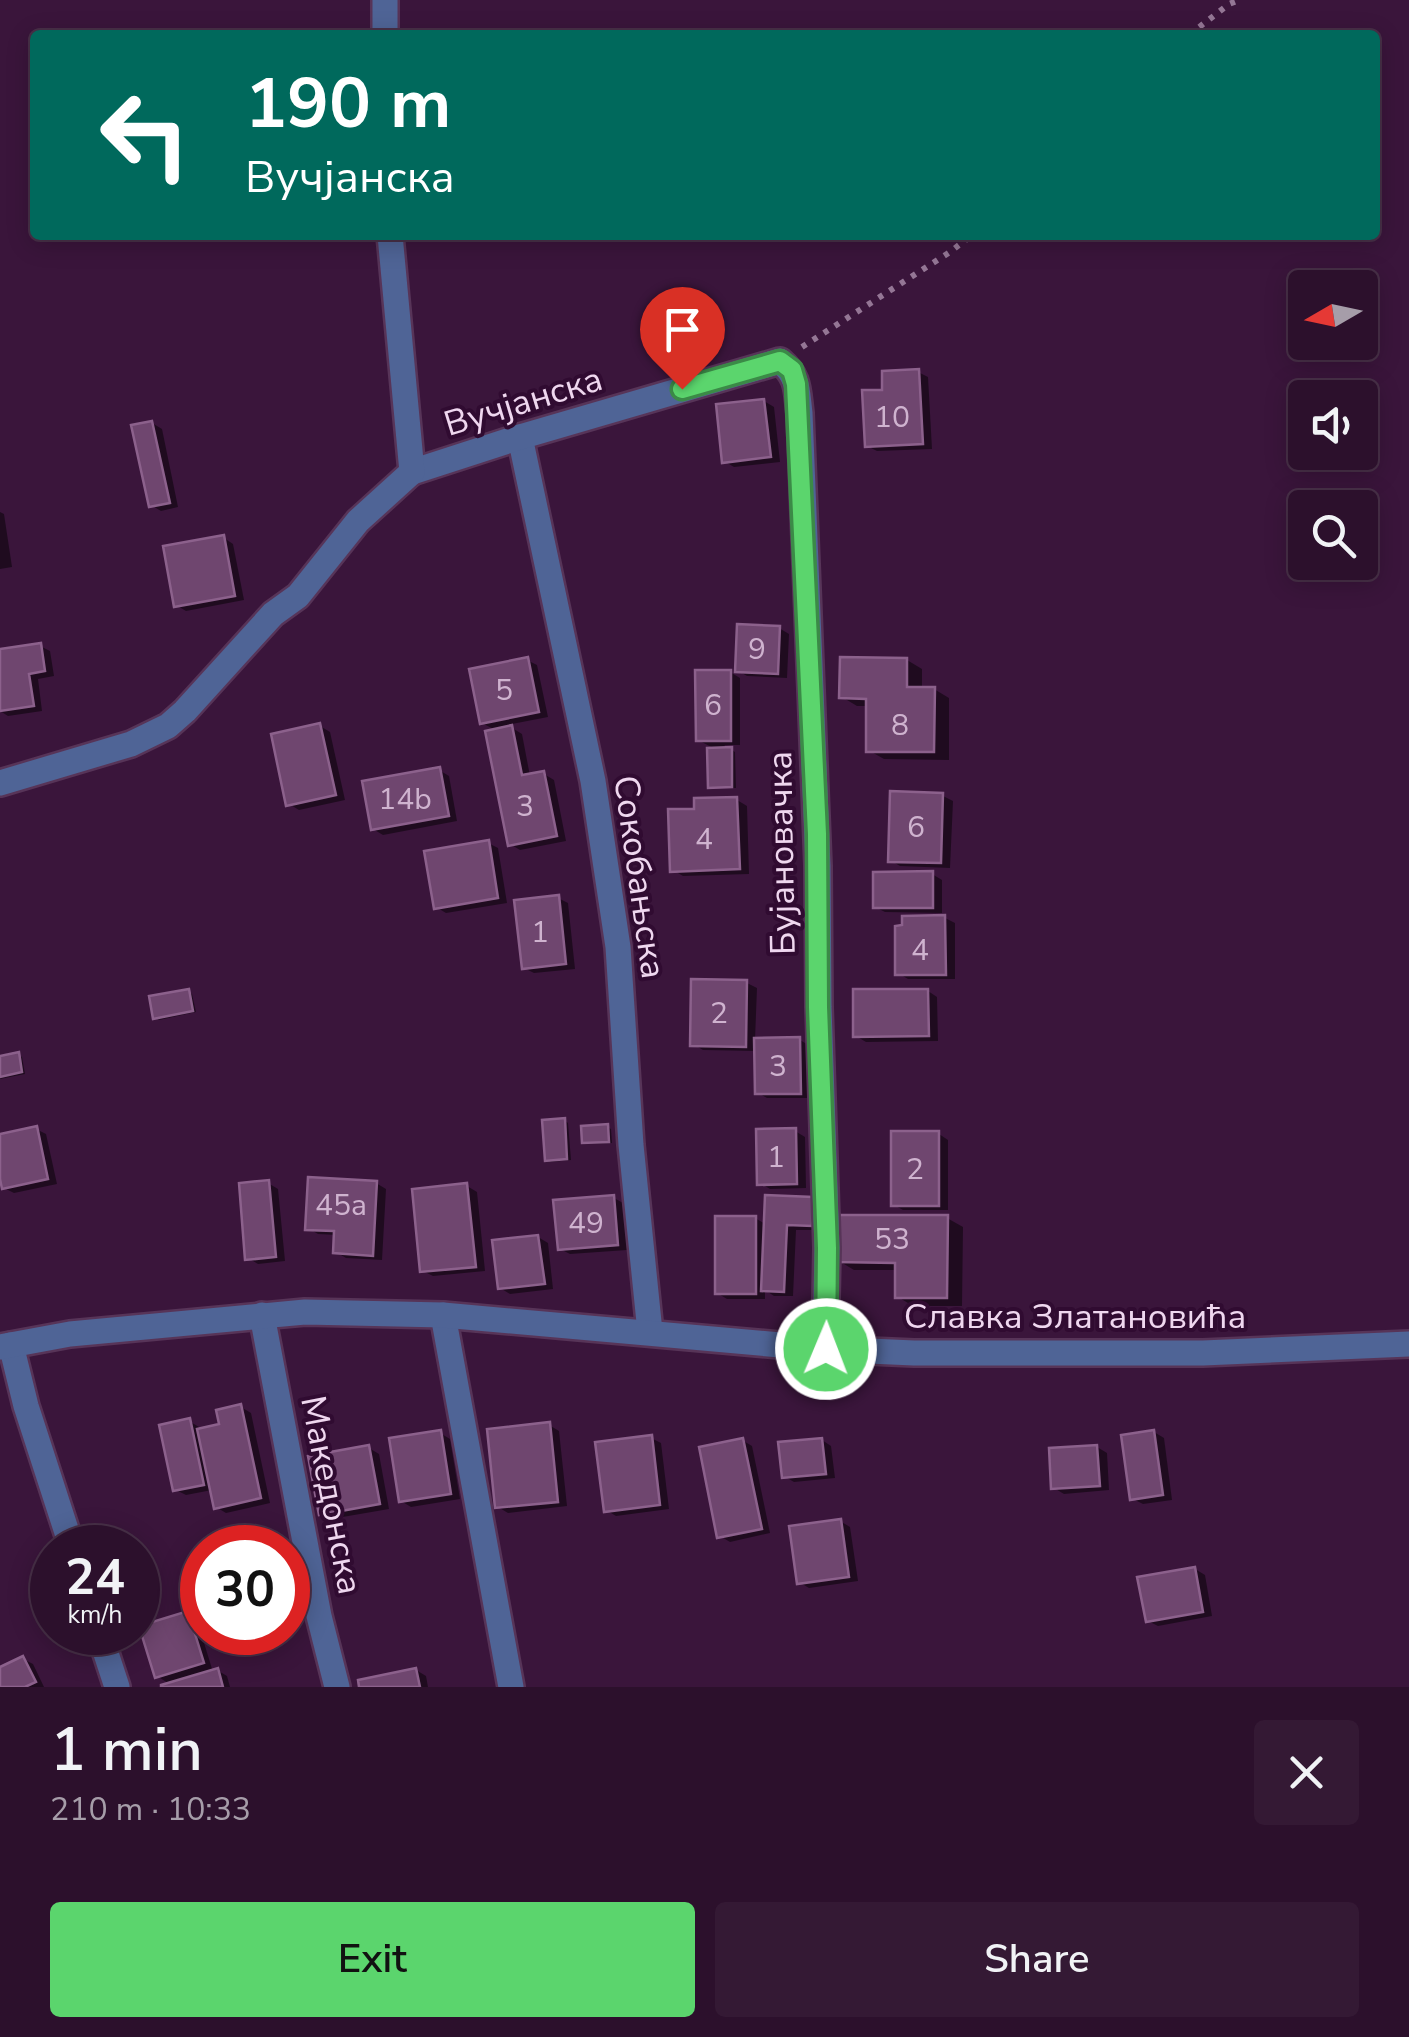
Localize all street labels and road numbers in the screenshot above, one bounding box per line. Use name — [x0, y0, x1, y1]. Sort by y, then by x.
street label: Вучјанска — [438, 355, 608, 448]
street label: Бујановачка — [756, 751, 807, 955]
street label: Сокобањска — [602, 772, 677, 982]
street label: Славка Златановића — [904, 1293, 1246, 1340]
street label: Македонска — [289, 1392, 374, 1598]

